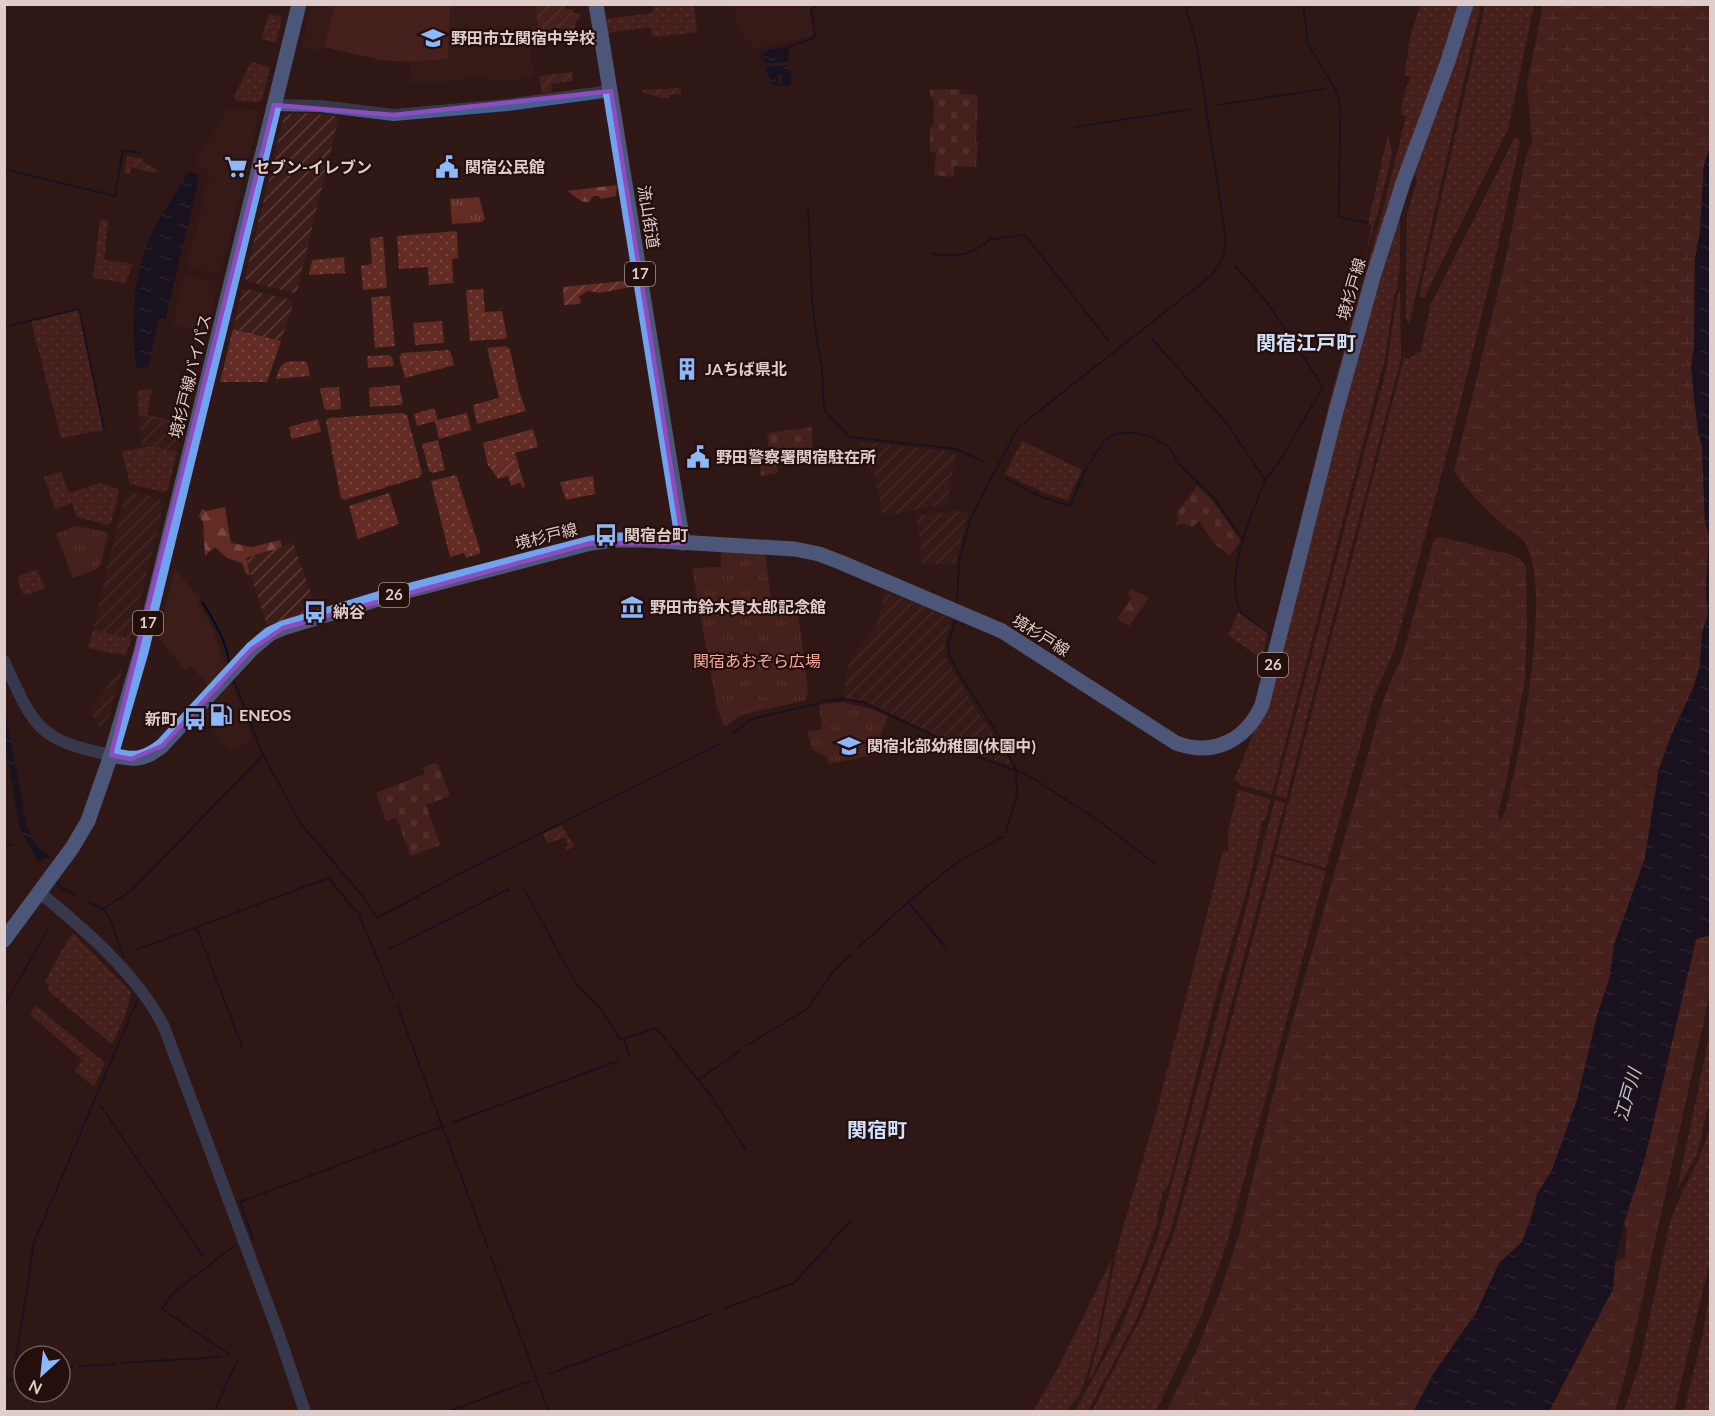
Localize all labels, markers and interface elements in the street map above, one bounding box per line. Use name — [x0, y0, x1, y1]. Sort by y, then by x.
school or university icon: 野田市立関宿中学校 — [420, 25, 446, 51]
place label: 野田市立関宿中学校 — [451, 28, 595, 47]
supermarket icon: セブン-イレブン — [223, 154, 249, 180]
public building icon: 関宿公民館 — [434, 154, 460, 180]
place label: セブン-イレブン — [254, 157, 372, 176]
place label: 関宿公民館 — [465, 157, 545, 176]
street label: 流山街道 — [635, 184, 664, 250]
street label: 境杉戸線 — [1333, 255, 1368, 322]
road number: 17 — [625, 262, 655, 286]
street label: 境杉戸線バイパス — [165, 312, 214, 440]
district label: 関宿江戸町 — [1256, 330, 1356, 354]
building icon: JAちば県北 — [674, 356, 700, 382]
place label: JAちば県北 — [705, 359, 787, 378]
public building icon: 野田警察署関宿駐在所 — [685, 444, 711, 470]
place label: 野田警察署関宿駐在所 — [716, 447, 876, 466]
street label: 境杉戸線 — [513, 519, 579, 552]
bus stop icon: 関宿台町 — [593, 522, 619, 548]
place label: 関宿台町 — [624, 525, 688, 544]
road number: 26 — [379, 583, 409, 607]
museum icon: 野田市鈴木貫太郎記念館 — [619, 594, 645, 620]
place label: 野田市鈴木貫太郎記念館 — [650, 597, 826, 616]
bus stop icon: 納谷 — [302, 599, 328, 625]
place label: 納谷 — [333, 602, 365, 621]
street label: 境杉戸線 — [1009, 610, 1073, 660]
road number: 17 — [133, 611, 163, 635]
park label: 関宿あおぞら広場 — [693, 651, 821, 670]
road number: 26 — [1258, 653, 1288, 677]
fuel station icon: ENEOS — [208, 702, 234, 728]
place label: ENEOS — [239, 705, 291, 724]
bus stop icon: 新町 — [182, 706, 208, 732]
place label: 新町 — [145, 709, 177, 728]
school or university icon: 関宿北部幼稚園(休園中) — [836, 733, 862, 759]
place label: 関宿北部幼稚園(休園中) — [867, 736, 1036, 755]
water label: 江戸川 — [1609, 1064, 1646, 1124]
district label: 関宿町 — [847, 1117, 907, 1141]
north arrow — [12, 1344, 72, 1404]
text: N — [25, 1377, 45, 1399]

